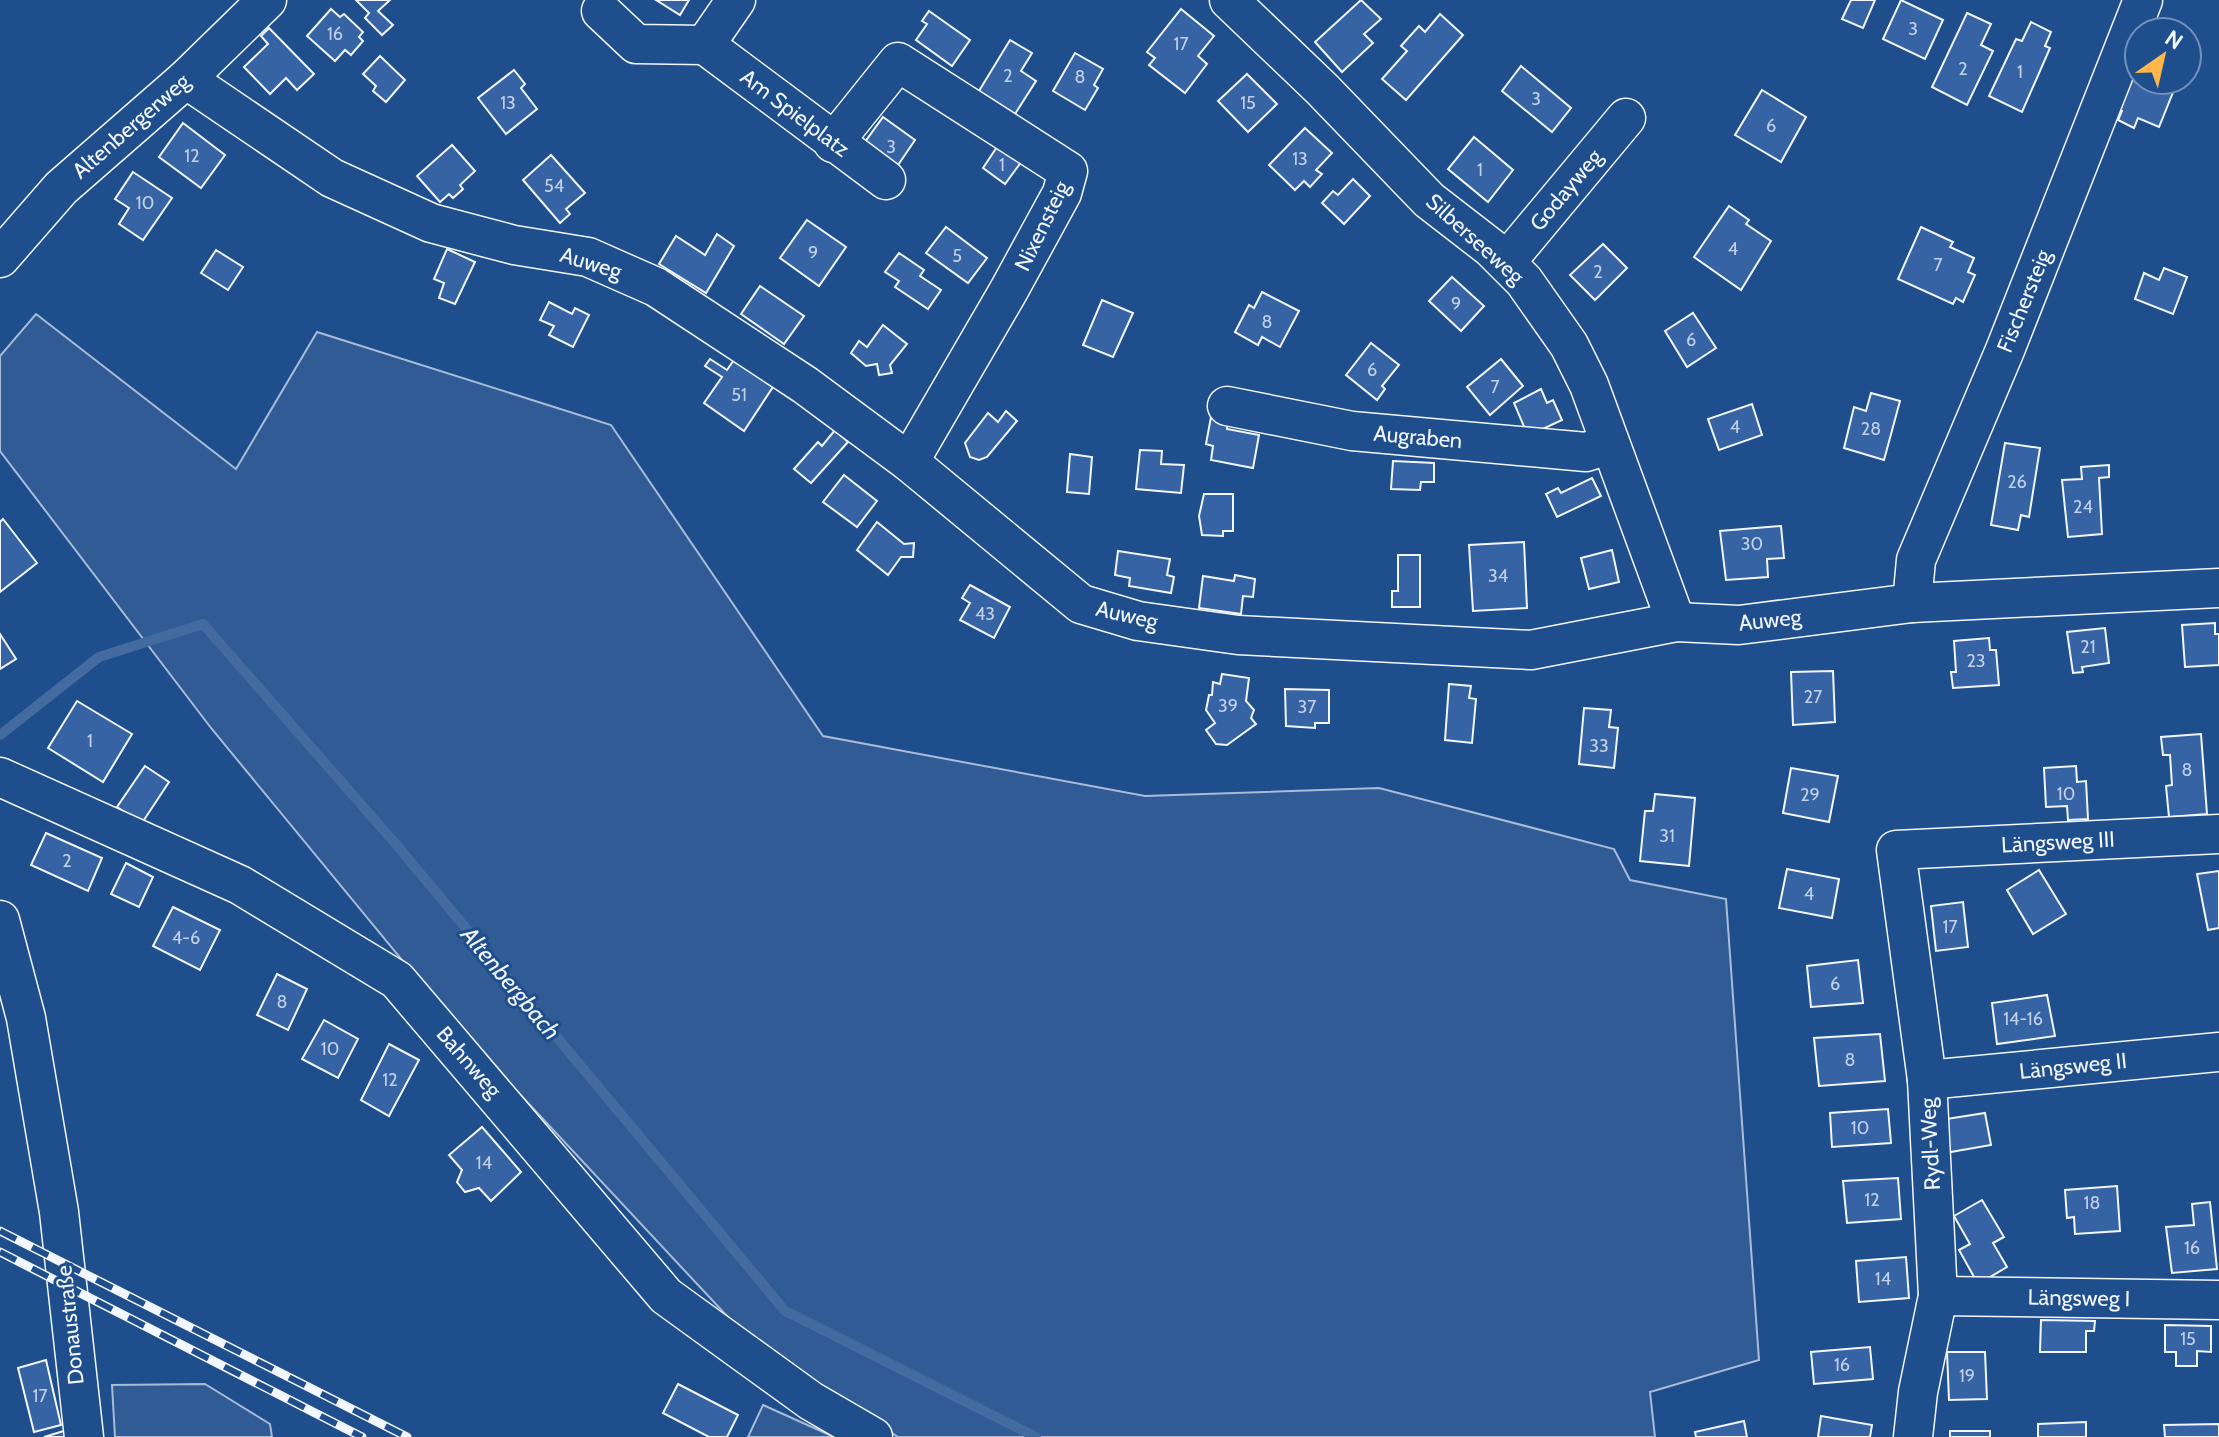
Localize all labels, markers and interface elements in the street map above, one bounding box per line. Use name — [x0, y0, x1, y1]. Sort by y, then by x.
north arrow — [2123, 16, 2203, 96]
house number: 3 — [1908, 18, 1918, 40]
house number: 16 — [327, 23, 343, 45]
text: N — [2160, 24, 2188, 55]
house number: 17 — [1174, 33, 1188, 55]
house number: 2 — [1958, 58, 1968, 80]
house number: 1 — [2017, 61, 2023, 83]
street label: Am Spielplatz — [735, 63, 855, 163]
house number: 2 — [1003, 65, 1013, 87]
house number: 8 — [1075, 66, 1085, 88]
street label: Altenbergerweg — [67, 67, 196, 184]
house number: 3 — [1531, 88, 1541, 110]
house number: 13 — [500, 92, 516, 114]
house number: 15 — [1240, 92, 1256, 114]
house number: 6 — [1766, 115, 1776, 137]
house number: 3 — [886, 136, 896, 158]
street label: Godayweg — [1524, 143, 1609, 236]
house number: 12 — [184, 145, 200, 167]
house number: 13 — [1292, 148, 1308, 170]
house number: 1 — [999, 154, 1005, 176]
house number: 1 — [1477, 159, 1483, 181]
house number: 54 — [544, 175, 564, 197]
street label: Nixensteig — [1009, 176, 1076, 275]
street label: Silberseeweg — [1420, 188, 1530, 291]
house number: 10 — [136, 192, 154, 214]
house number: 4 — [1728, 238, 1738, 260]
street label: Auweg — [557, 241, 626, 285]
house number: 9 — [808, 242, 818, 264]
house number: 5 — [952, 245, 962, 267]
street label: Fischersteig — [1991, 245, 2057, 356]
house number: 7 — [1933, 254, 1943, 276]
house number: 2 — [1593, 261, 1603, 283]
house number: 9 — [1451, 293, 1461, 315]
house number: 8 — [1262, 311, 1272, 333]
house number: 6 — [1686, 329, 1696, 351]
house number: 6 — [1367, 359, 1377, 381]
house number: 7 — [1490, 376, 1500, 398]
house number: 51 — [731, 384, 747, 406]
house number: 4 — [1730, 416, 1740, 438]
house number: 28 — [1861, 418, 1881, 440]
street label: Augraben — [1373, 420, 1463, 454]
house number: 26 — [2007, 471, 2027, 493]
house number: 24 — [2073, 496, 2093, 518]
house number: 30 — [1741, 533, 1763, 555]
house number: 34 — [1488, 565, 1508, 587]
street label: Auweg — [1093, 595, 1162, 635]
house number: 43 — [975, 603, 995, 625]
street label: Auweg — [1737, 603, 1804, 637]
house number: 21 — [2080, 636, 2096, 658]
house number: 23 — [1966, 650, 1986, 672]
house number: 27 — [1804, 686, 1822, 708]
house number: 39 — [1218, 695, 1238, 717]
house number: 37 — [1298, 696, 1316, 718]
house number: 1 — [87, 730, 93, 752]
house number: 33 — [1589, 735, 1609, 757]
house number: 8 — [2182, 759, 2192, 781]
house number: 10 — [2057, 783, 2075, 805]
house number: 29 — [1800, 784, 1820, 806]
house number: 31 — [1659, 825, 1675, 847]
street label: Längsweg III — [2000, 826, 2116, 858]
house number: 2 — [62, 850, 72, 872]
house number: 4 — [1804, 883, 1814, 905]
house number: 17 — [1943, 916, 1957, 938]
water label: Altenbergbach — [455, 920, 567, 1046]
house number: 4-6 — [172, 927, 200, 949]
house number: 6 — [1830, 973, 1840, 995]
house number: 8 — [277, 991, 287, 1013]
house number: 14-16 — [2003, 1008, 2043, 1030]
street label: Bahnweg — [431, 1021, 508, 1104]
house number: 10 — [321, 1038, 339, 1060]
street label: Längsweg II — [2018, 1047, 2128, 1085]
house number: 8 — [1845, 1049, 1855, 1071]
house number: 12 — [382, 1069, 398, 1091]
street label: Rydl-Weg — [1914, 1096, 1946, 1191]
house number: 10 — [1851, 1117, 1869, 1139]
house number: 14 — [476, 1152, 492, 1174]
house number: 12 — [1864, 1189, 1880, 1211]
house number: 18 — [2084, 1192, 2100, 1214]
house number: 16 — [2184, 1237, 2200, 1259]
street label: Donaustraße — [50, 1264, 90, 1386]
house number: 14 — [1875, 1268, 1891, 1290]
street label: Längsweg I — [2027, 1284, 2131, 1312]
house number: 15 — [2180, 1328, 2196, 1350]
house number: 16 — [1834, 1354, 1850, 1376]
house number: 19 — [1959, 1365, 1975, 1387]
house number: 17 — [33, 1385, 47, 1407]

